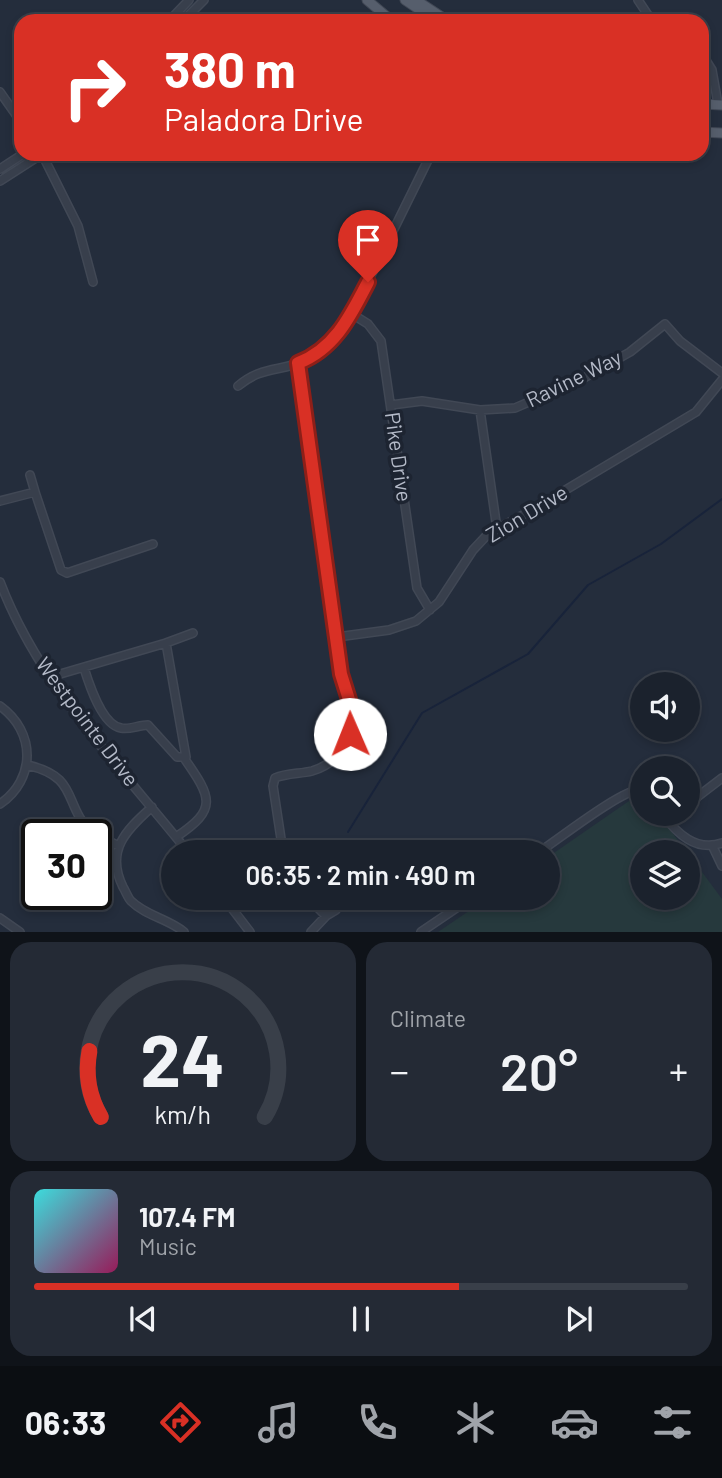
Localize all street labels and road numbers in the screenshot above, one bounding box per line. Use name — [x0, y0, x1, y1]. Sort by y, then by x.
street label: Ravine Way — [522, 344, 625, 411]
street label: Pike Drive — [381, 410, 418, 503]
street label: Zion Drive — [481, 479, 572, 547]
street label: Westpointe Drive — [32, 652, 145, 791]

